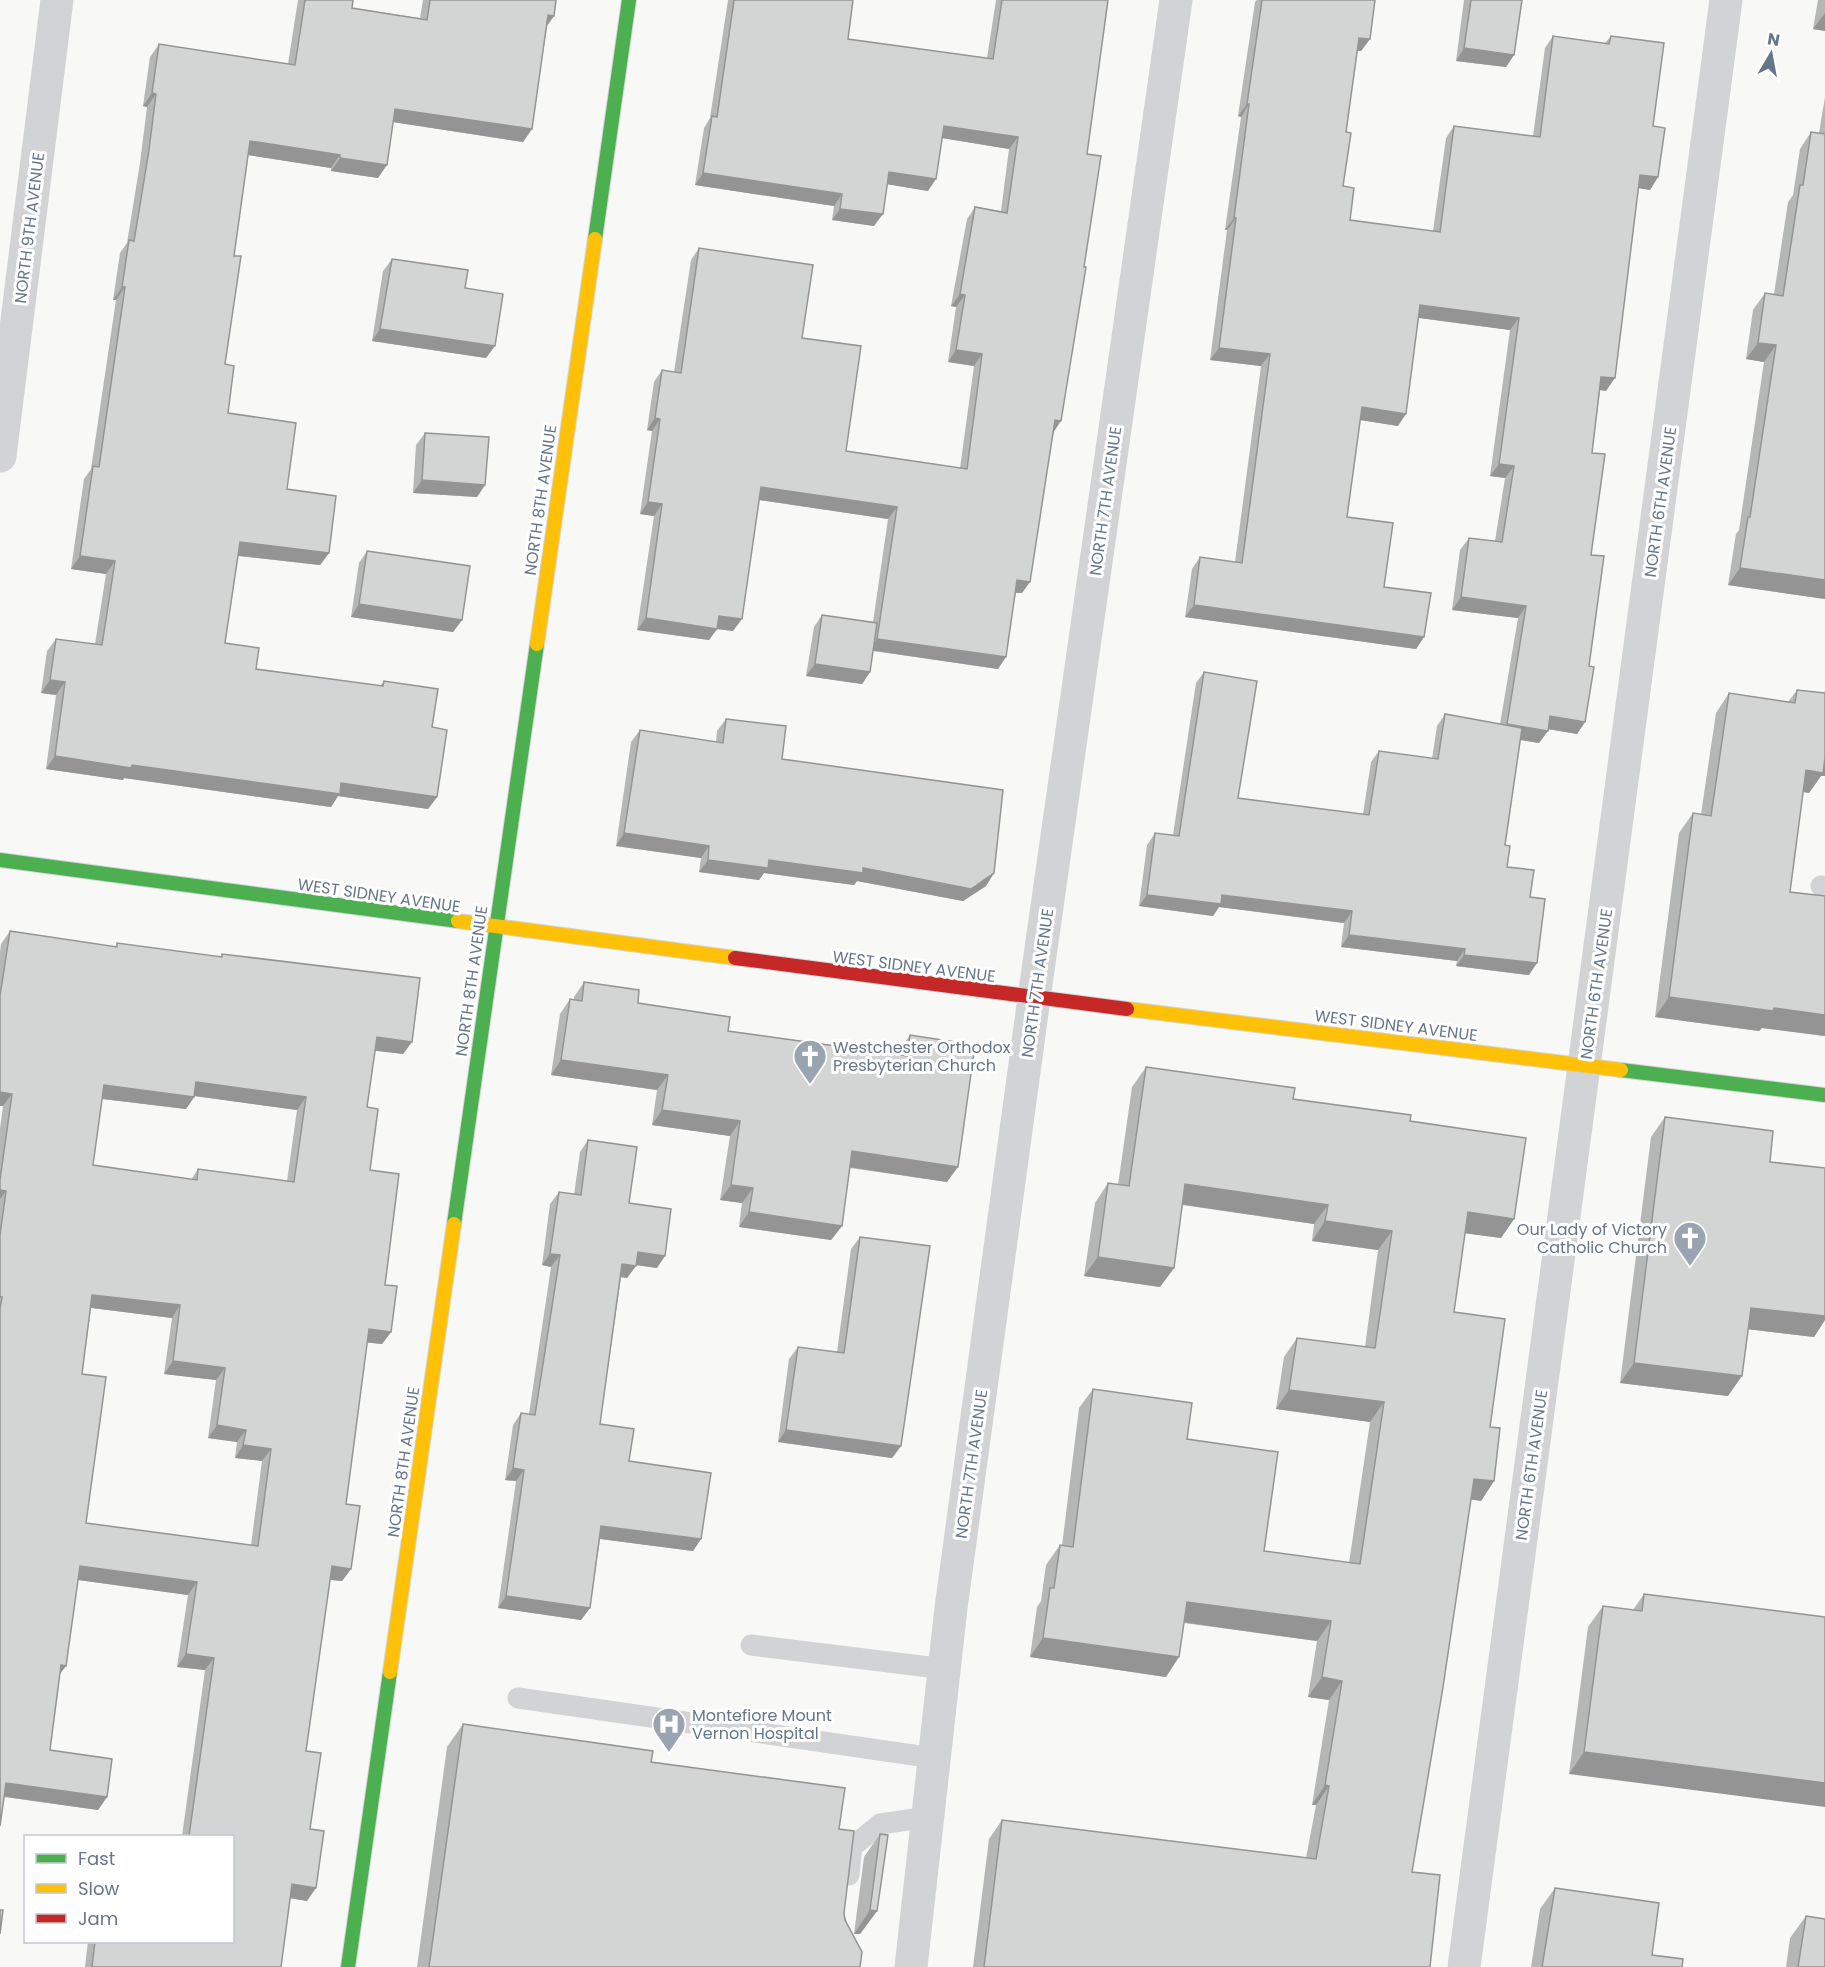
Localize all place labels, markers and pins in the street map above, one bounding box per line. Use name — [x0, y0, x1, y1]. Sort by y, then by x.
place label: Westchester Orthodox Presbyterian Church — [833, 1036, 1011, 1077]
church icon: Westchester Orthodox Presbyterian Church — [792, 1038, 828, 1085]
place label: Our Lady of Victory Catholic Church — [1517, 1218, 1667, 1259]
church icon: Our Lady of Victory Catholic Church — [1672, 1220, 1708, 1267]
place label: Montefiore Mount Vernon Hospital — [692, 1704, 832, 1745]
hospital icon: Montefiore Mount Vernon Hospital — [651, 1706, 687, 1753]

